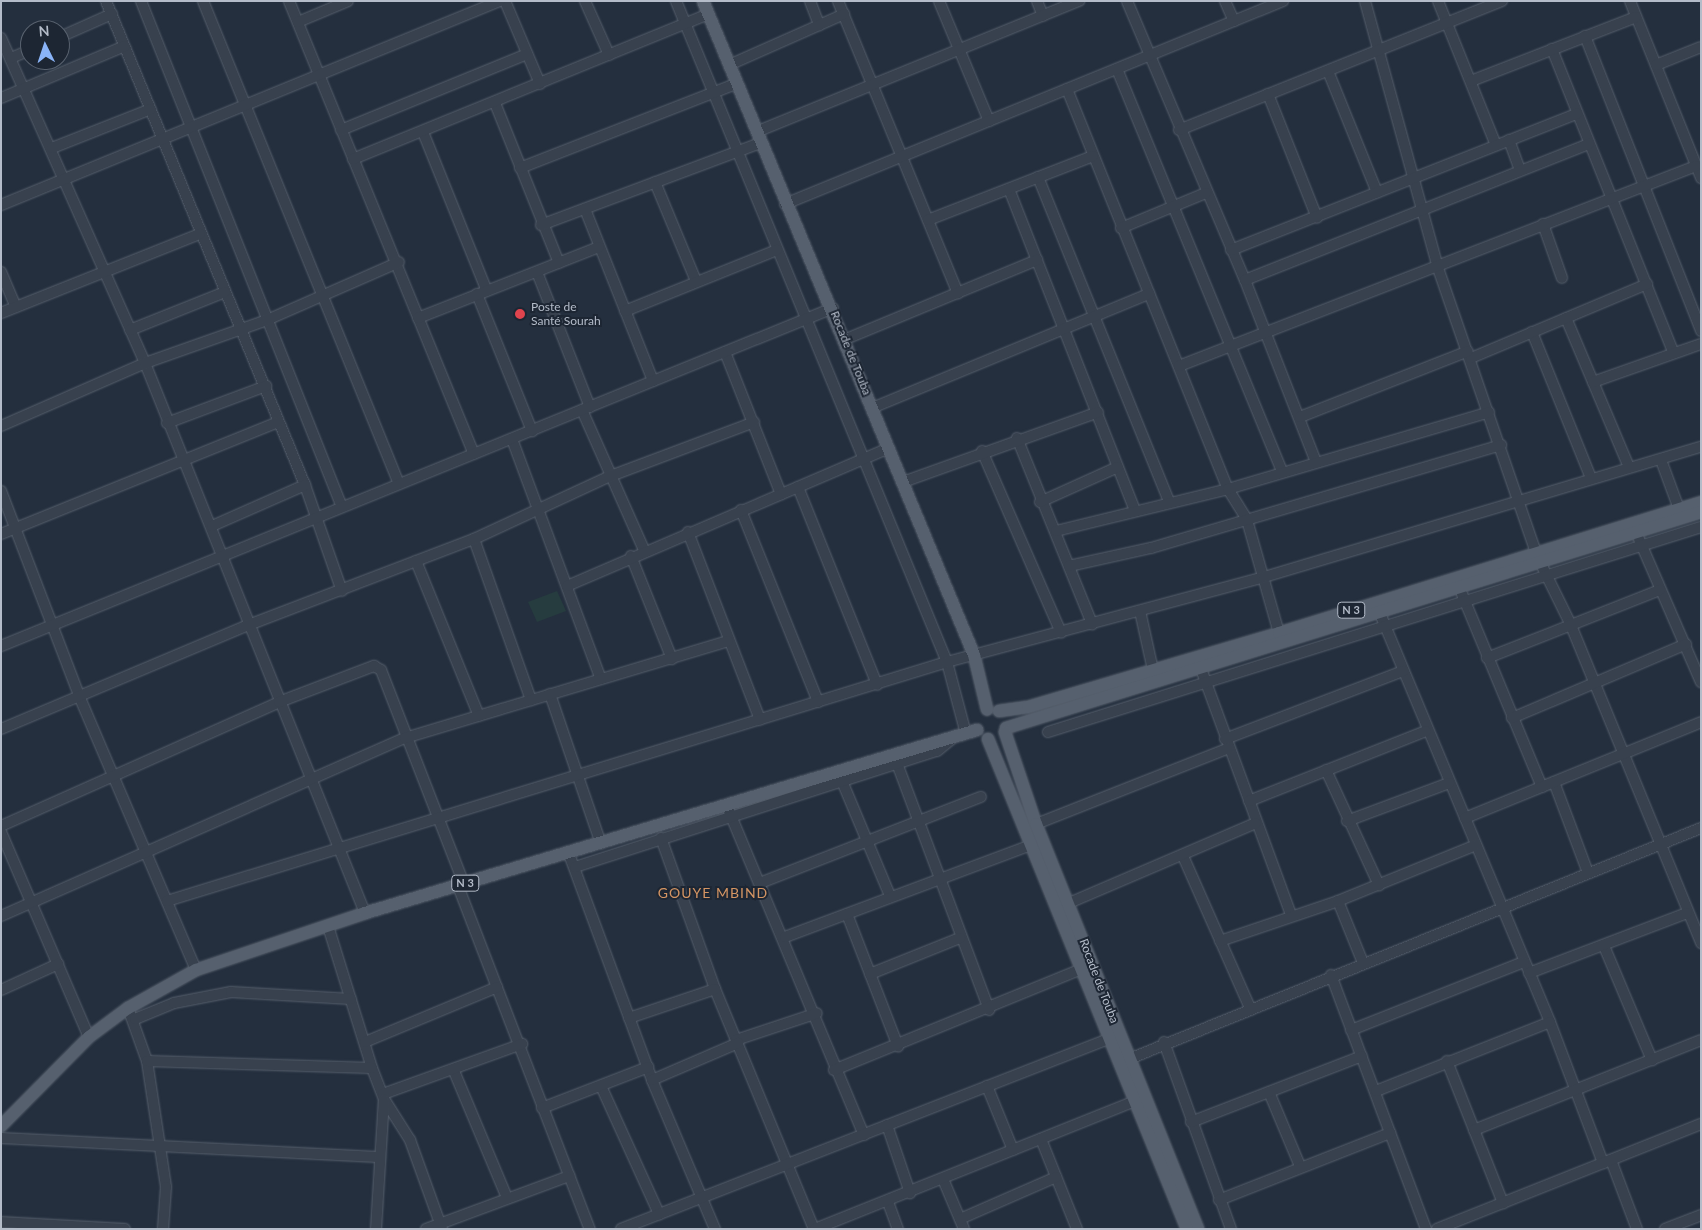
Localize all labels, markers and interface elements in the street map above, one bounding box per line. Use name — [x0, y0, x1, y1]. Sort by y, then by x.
north arrow — [20, 20, 70, 70]
text: N — [38, 22, 50, 39]
place label: Poste de Santé Sourah — [531, 300, 601, 328]
marker: Poste de Santé Sourah — [513, 307, 527, 321]
street label: Rocade de Touba — [828, 309, 874, 397]
road number: N 3 — [1336, 602, 1366, 618]
road number: N 3 — [450, 874, 480, 891]
district label: GOUYE MBIND — [656, 885, 770, 901]
street label: Rocade de Touba — [1076, 937, 1122, 1025]

